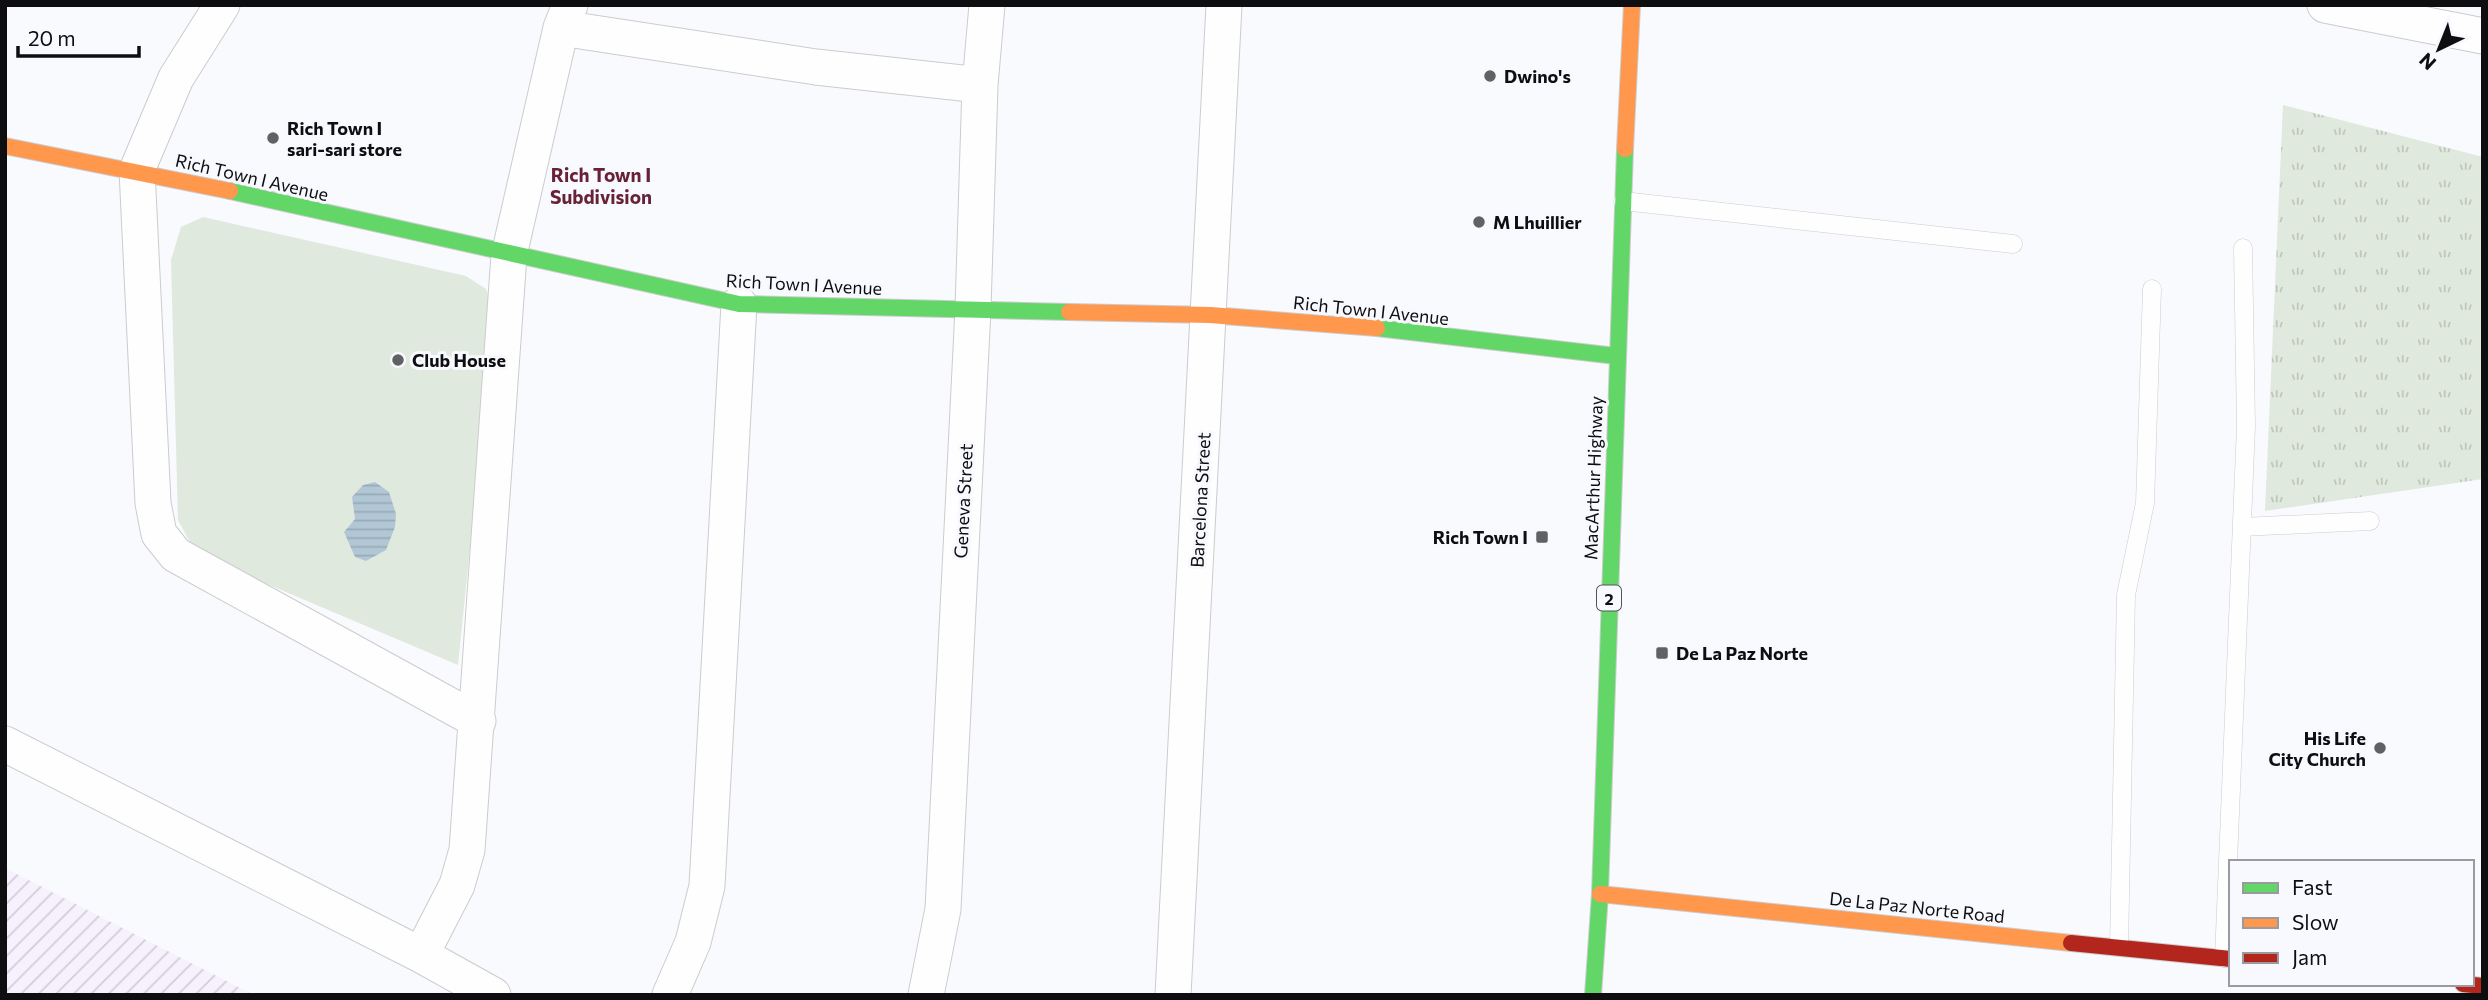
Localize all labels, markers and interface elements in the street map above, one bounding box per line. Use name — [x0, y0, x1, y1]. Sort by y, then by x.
scale bar — [18, 14, 138, 58]
north arrow — [2404, 14, 2474, 84]
text: 20 m — [28, 25, 76, 50]
text: N — [2414, 49, 2440, 75]
place label: Dwino's — [1504, 65, 1571, 87]
marker: Dwino's — [1482, 68, 1498, 84]
place label: Rich Town I sari-sari store — [287, 117, 402, 160]
marker: Rich Town I sari-sari store — [265, 130, 281, 146]
street label: Rich Town I Avenue — [173, 149, 331, 205]
district label: Rich Town I Subdivision — [550, 163, 652, 208]
place label: M Lhuillier — [1493, 211, 1582, 233]
marker: M Lhuillier — [1471, 214, 1487, 230]
street label: Rich Town I Avenue — [725, 269, 883, 299]
street label: Rich Town I Avenue — [1292, 291, 1450, 329]
place label: Club House — [412, 349, 506, 371]
marker: Club House — [390, 352, 406, 368]
street label: MacArthur Highway — [1579, 396, 1607, 560]
street label: Barcelona Street — [1185, 432, 1215, 568]
street label: Geneva Street — [949, 443, 977, 559]
place label: Rich Town I — [1433, 526, 1528, 548]
marker: Rich Town I — [1534, 529, 1550, 545]
road number: 2 — [1597, 586, 1621, 610]
place label: De La Paz Norte — [1676, 642, 1808, 664]
marker: De La Paz Norte — [1654, 645, 1670, 661]
place label: His Life City Church — [2268, 727, 2366, 770]
marker: His Life City Church — [2372, 740, 2388, 756]
legend — [2229, 860, 2474, 986]
text: Fast — [2292, 874, 2333, 899]
street label: De La Paz Norte Road — [1828, 887, 2006, 927]
text: Slow — [2292, 909, 2339, 934]
text: Jam — [2292, 944, 2327, 969]

